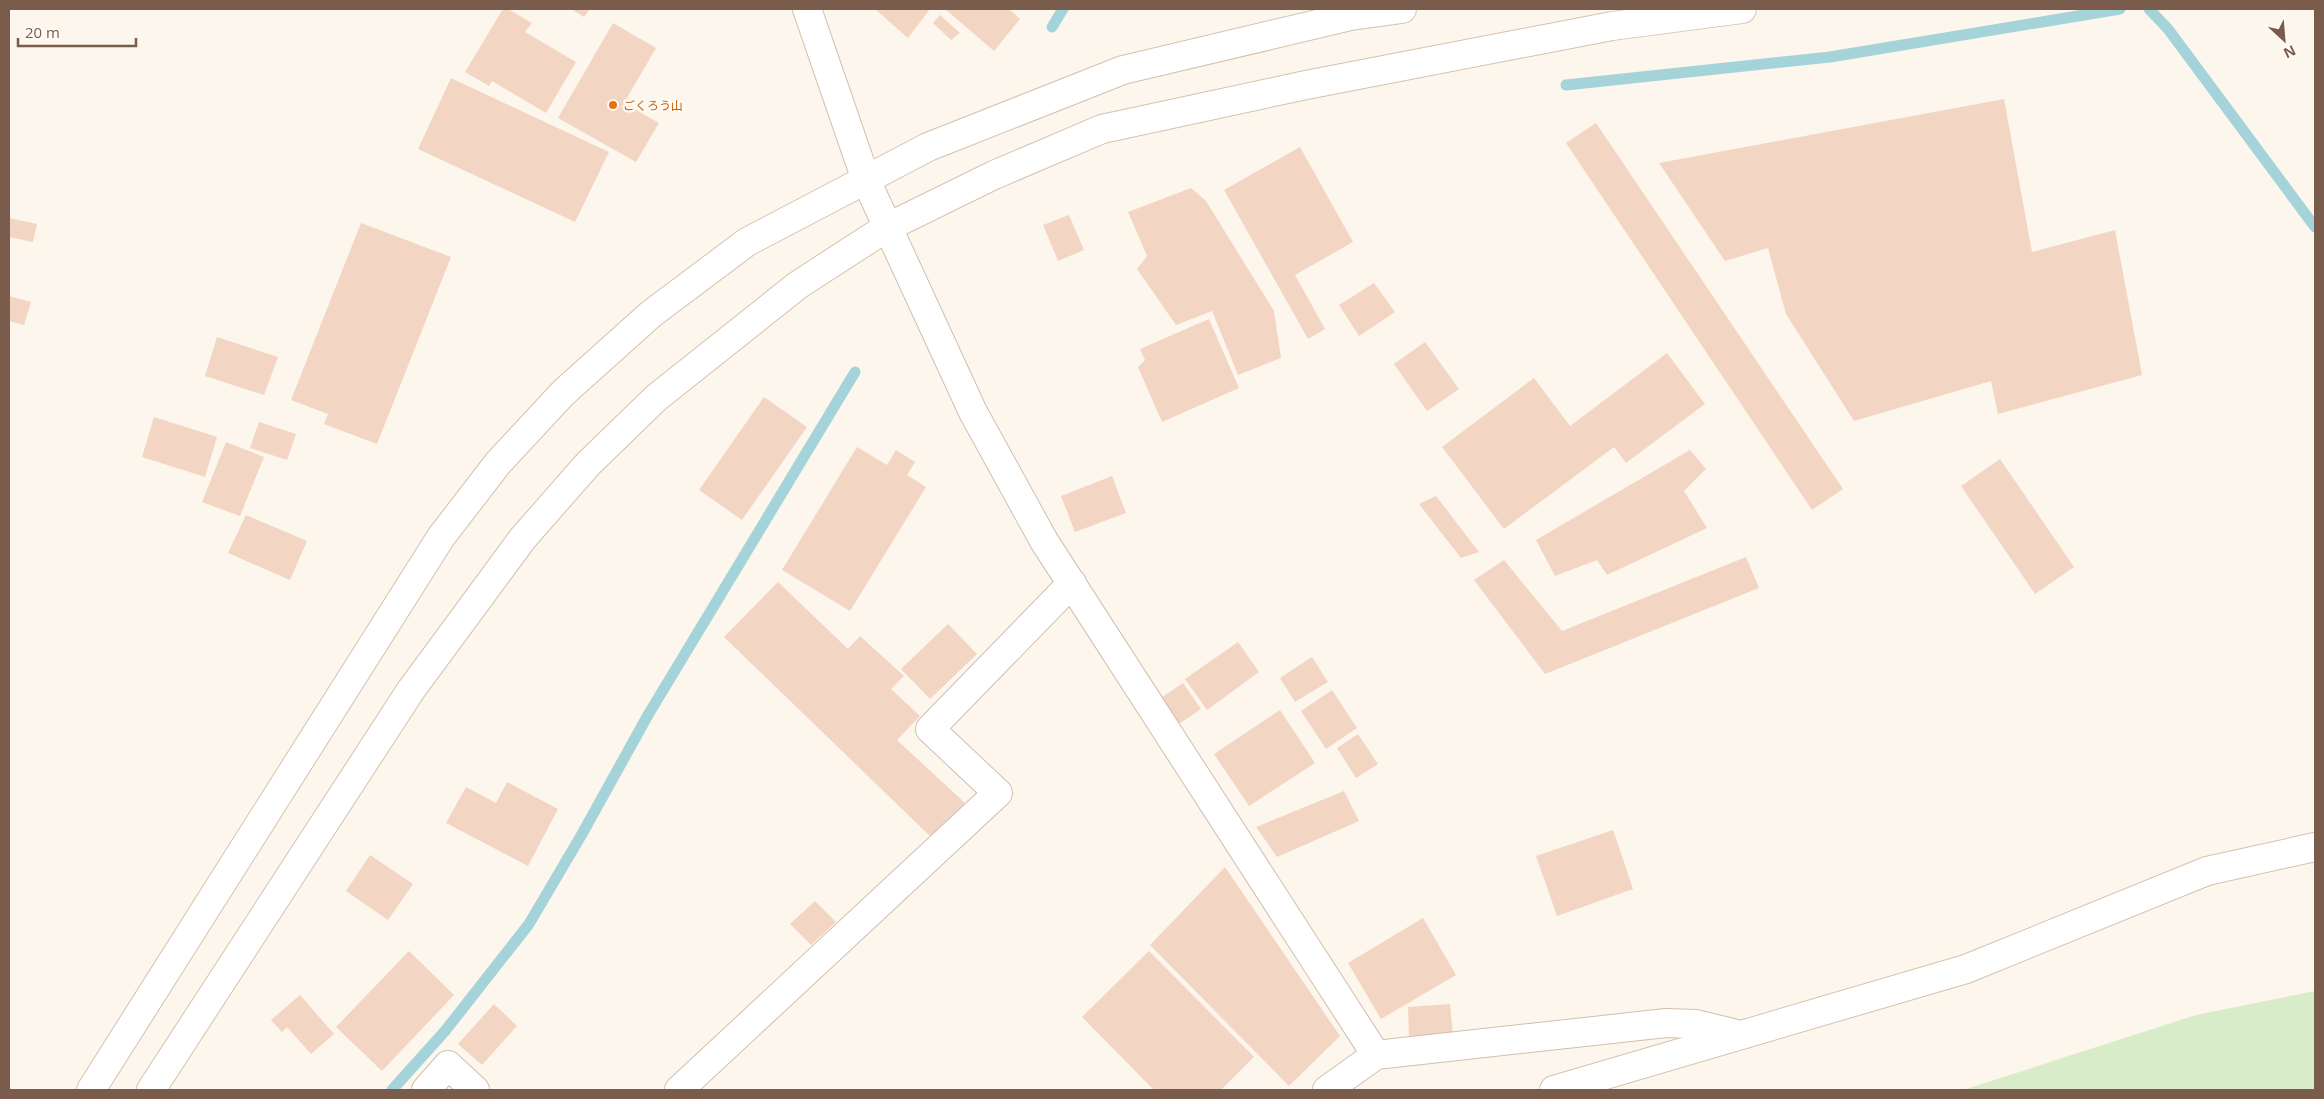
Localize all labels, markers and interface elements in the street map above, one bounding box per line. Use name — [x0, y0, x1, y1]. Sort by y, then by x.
scale bar — [18, 15, 135, 47]
north arrow — [2259, 15, 2309, 65]
text: 20 m — [25, 22, 60, 42]
text: N — [2281, 41, 2299, 63]
place label: ごくろう山 — [623, 97, 683, 114]
marker: ごくろう山 — [607, 99, 619, 111]

